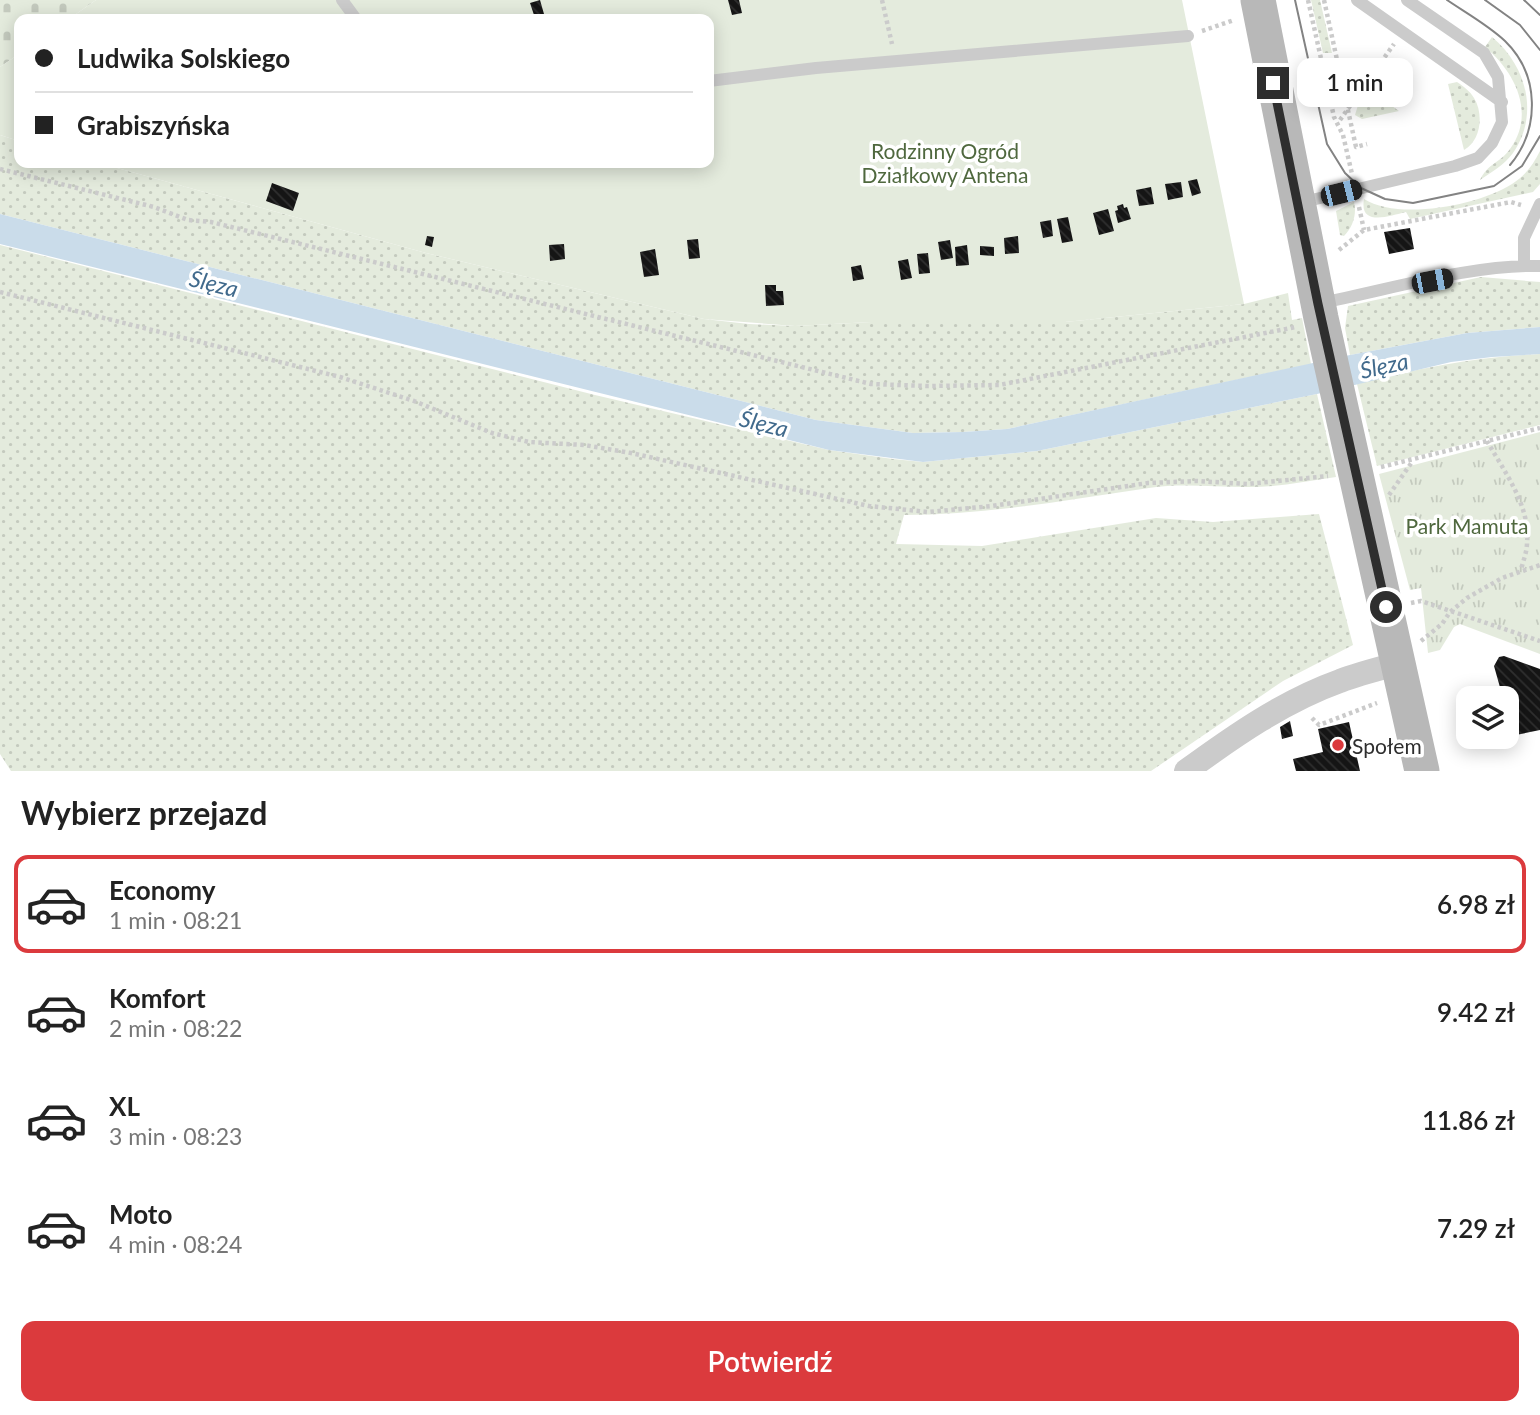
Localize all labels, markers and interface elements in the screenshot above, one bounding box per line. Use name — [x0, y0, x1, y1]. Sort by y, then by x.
text: Ludwika Solskiego — [77, 42, 290, 74]
callout: 1 min — [1298, 58, 1413, 108]
route end — [1257, 67, 1289, 99]
text: 1 min — [1327, 68, 1383, 96]
text: Grabiszyńska — [77, 109, 230, 141]
park label: Rodzinny Ogród Działkowy Antena — [862, 138, 1028, 187]
car — [1319, 178, 1364, 208]
water label: Ślęza — [187, 263, 241, 303]
car — [1410, 267, 1455, 295]
water label: Ślęza — [1357, 346, 1411, 384]
water label: Ślęza — [737, 403, 791, 443]
park label: Park Mamuta — [1406, 513, 1528, 538]
route start — [1370, 591, 1402, 623]
map controls — [1456, 686, 1519, 749]
button: layers — [1456, 686, 1519, 749]
place label: Społem — [1352, 733, 1422, 758]
marker: Społem — [1330, 737, 1346, 753]
text: Wybierz przejazd — [21, 793, 267, 832]
icon: car — [25, 873, 88, 936]
text: Economy — [109, 874, 215, 906]
text: 6.98 zł — [1437, 888, 1515, 920]
text: 1 min · 08:21 — [109, 906, 242, 934]
icon: car — [25, 981, 88, 1044]
text: Komfort — [109, 982, 206, 1014]
text: 9.42 zł — [1437, 996, 1515, 1028]
text: 2 min · 08:22 — [109, 1014, 242, 1042]
icon: car — [25, 1089, 88, 1152]
text: XL — [109, 1090, 140, 1122]
text: 11.86 zł — [1422, 1104, 1515, 1136]
text: 3 min · 08:23 — [109, 1122, 242, 1150]
icon: car — [25, 1197, 88, 1260]
text: Moto — [109, 1198, 172, 1230]
text: 7.29 zł — [1437, 1212, 1515, 1244]
text: 4 min · 08:24 — [109, 1230, 242, 1258]
button: Potwierdź — [21, 1321, 1519, 1401]

